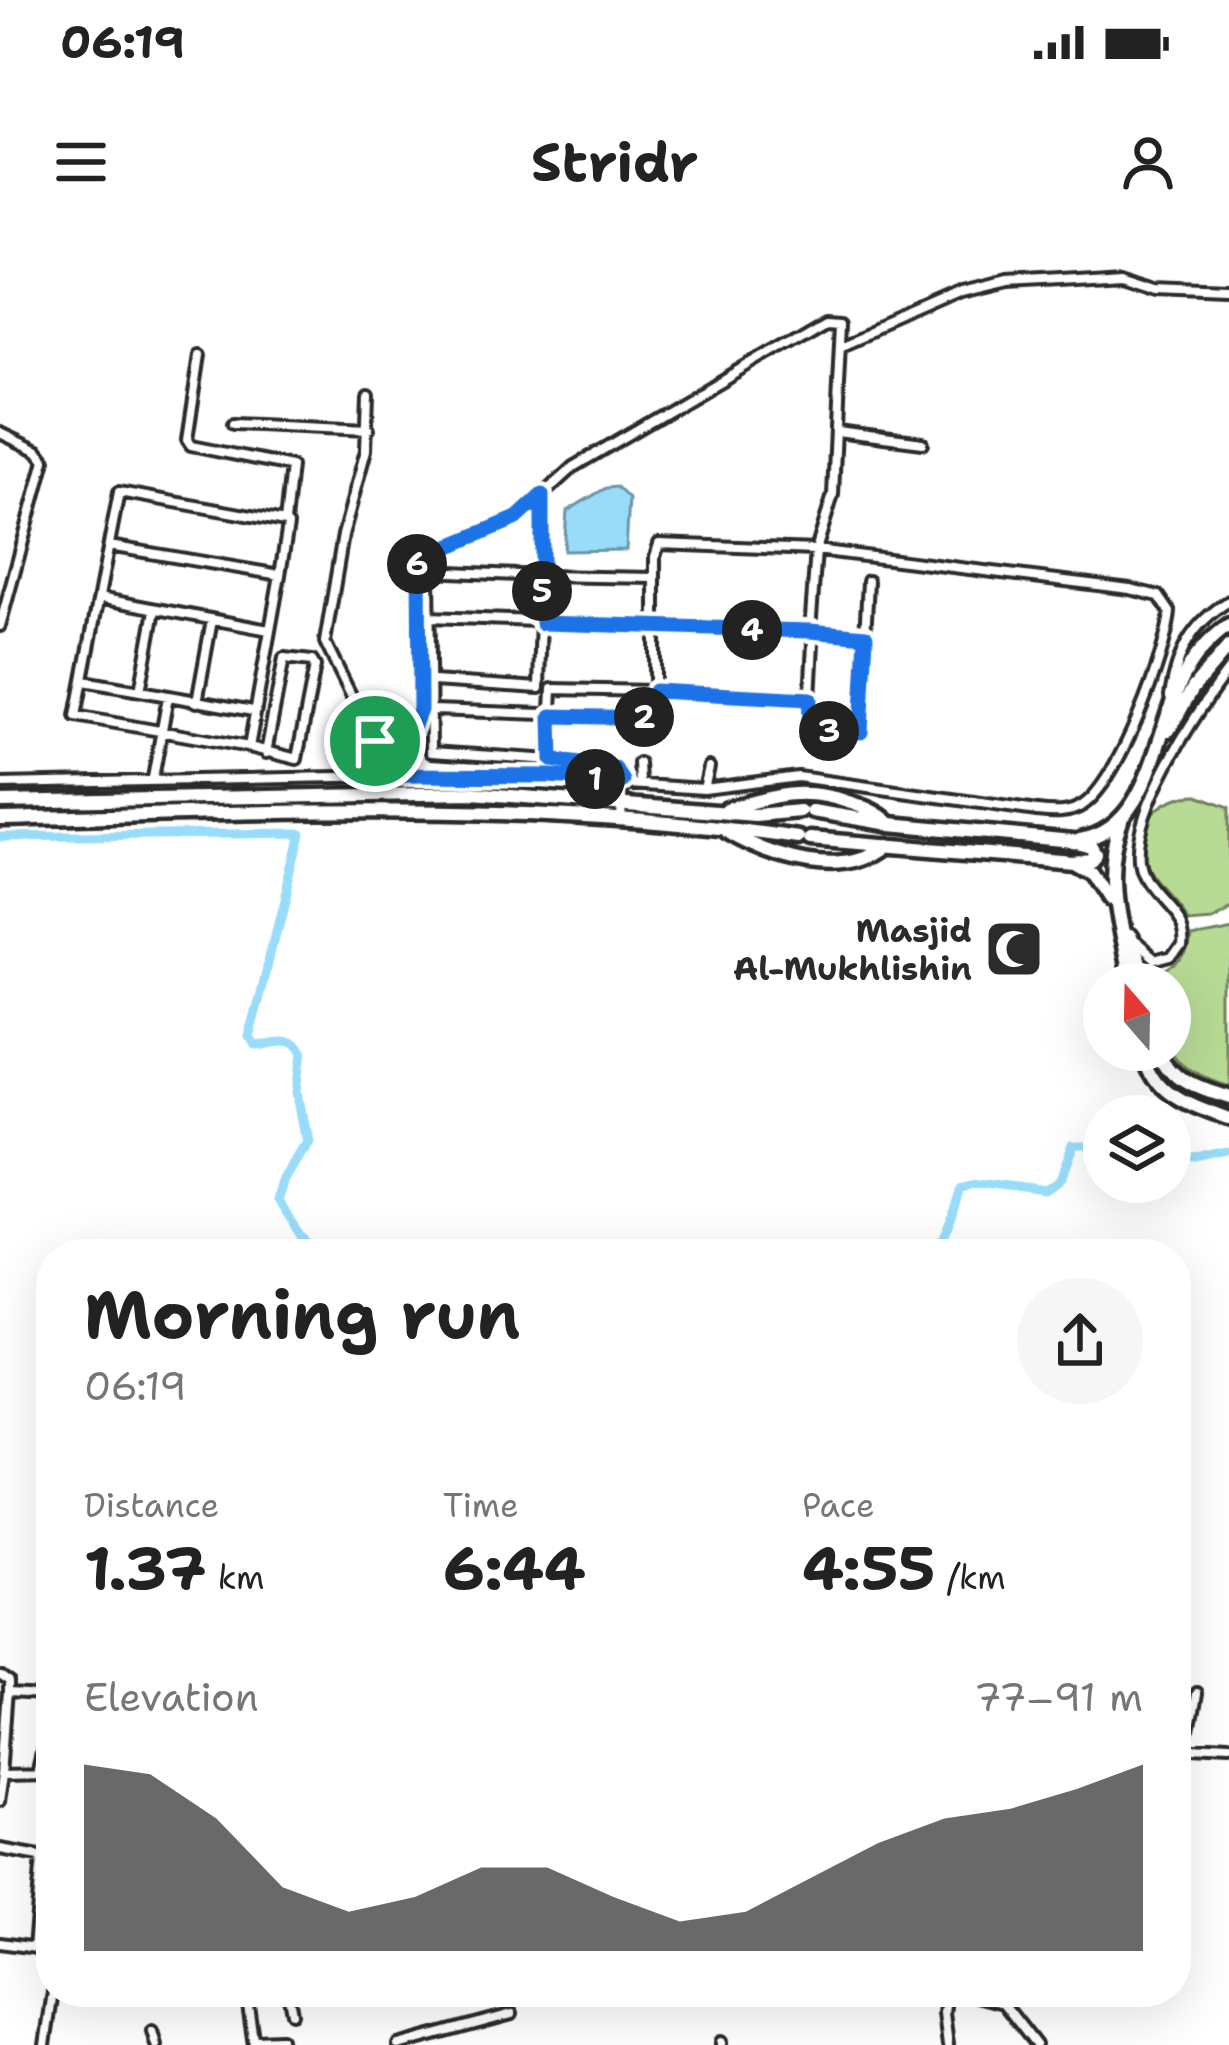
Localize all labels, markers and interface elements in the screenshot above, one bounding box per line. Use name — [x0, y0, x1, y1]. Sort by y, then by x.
text: 06:19 — [60, 12, 185, 72]
text: Stridr — [531, 126, 698, 198]
icon: menu — [48, 129, 114, 195]
icon: person — [1115, 129, 1181, 195]
pin: 6 — [387, 534, 447, 594]
text: 6 — [405, 541, 429, 586]
pin: 5 — [512, 561, 572, 621]
text: 5 — [532, 568, 552, 613]
pin: 4 — [722, 600, 782, 660]
text: 4 — [740, 607, 764, 652]
pin: 2 — [614, 687, 674, 747]
pin — [324, 690, 426, 792]
text: 2 — [632, 694, 656, 739]
pin: 3 — [799, 701, 859, 761]
icon: arrive — [342, 708, 408, 774]
text: 3 — [817, 708, 841, 753]
pin: 1 — [565, 749, 625, 809]
text: 1 — [587, 756, 603, 801]
place label: Masjid Al-Mukhlishin — [733, 908, 972, 991]
mosque icon: Masjid Al-Mukhlishin — [983, 918, 1045, 980]
north arrow — [1083, 963, 1191, 1071]
map controls — [1083, 963, 1191, 1203]
button: layers — [1083, 1095, 1191, 1203]
text: Morning run — [84, 1271, 520, 1359]
button: share — [1017, 1278, 1143, 1404]
text: 06:19 — [84, 1360, 187, 1412]
text: Distance — [84, 1483, 219, 1528]
text: Time — [443, 1483, 519, 1528]
text: Pace — [802, 1483, 875, 1528]
text: 1.37 — [84, 1528, 206, 1608]
text: 6:44 — [443, 1528, 586, 1608]
text: 4:55 — [802, 1528, 935, 1608]
text: km — [206, 1555, 264, 1600]
text: /km — [935, 1555, 1006, 1600]
text: Elevation — [84, 1671, 259, 1723]
text: 77–91 m — [974, 1671, 1143, 1723]

